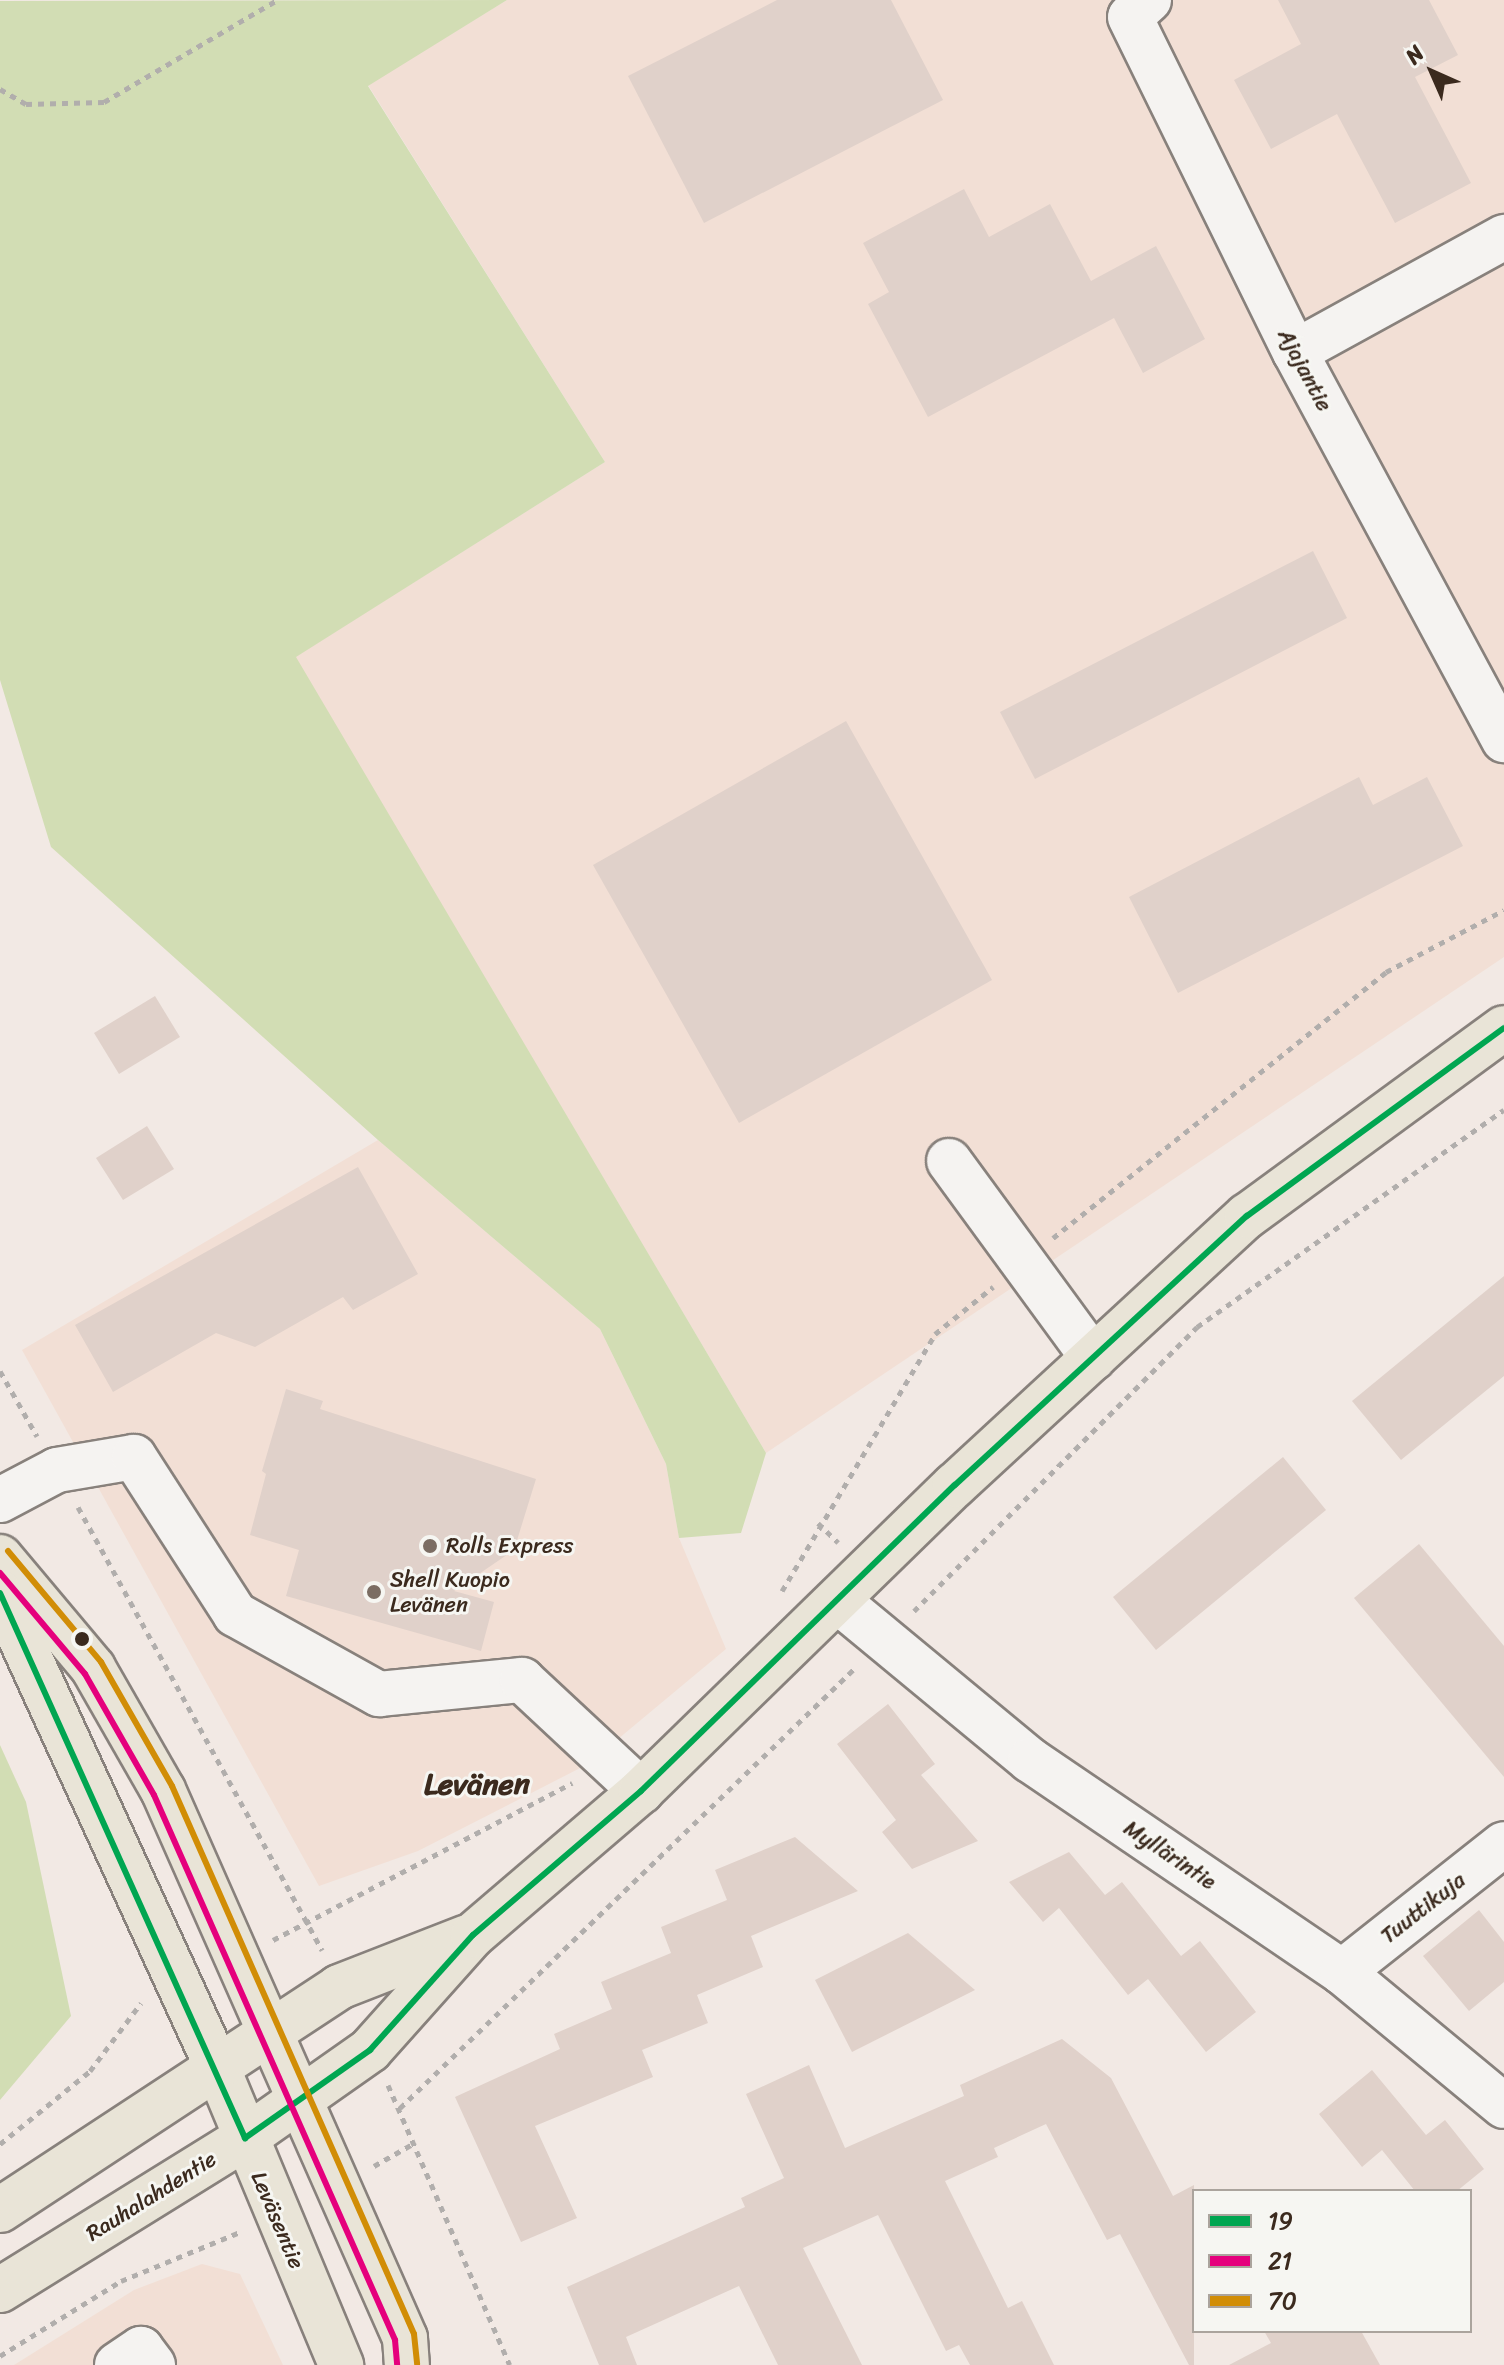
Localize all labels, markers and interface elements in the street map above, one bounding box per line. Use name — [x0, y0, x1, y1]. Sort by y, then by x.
north arrow — [1392, 32, 1472, 112]
text: N — [1395, 35, 1434, 74]
street label: Ajajantie — [1272, 324, 1338, 416]
place label: Rolls Express — [446, 1533, 573, 1559]
marker: Rolls Express — [421, 1537, 439, 1555]
place label: Shell Kuopio Levänen — [390, 1566, 510, 1618]
marker: Shell Kuopio Levänen — [365, 1583, 383, 1601]
unlabelled marker — [74, 1631, 90, 1647]
district label: Levänen — [424, 1766, 530, 1802]
street label: Myllärintie — [1119, 1815, 1221, 1895]
street label: Tuuttikuja — [1376, 1867, 1470, 1949]
street label: Rauhalahdentie — [81, 2145, 221, 2247]
street label: Leväsentie — [246, 2167, 310, 2273]
legend — [1192, 2189, 1472, 2333]
text: 19 — [1268, 2200, 1293, 2242]
text: 21 — [1268, 2240, 1292, 2282]
text: 70 — [1268, 2280, 1297, 2322]

